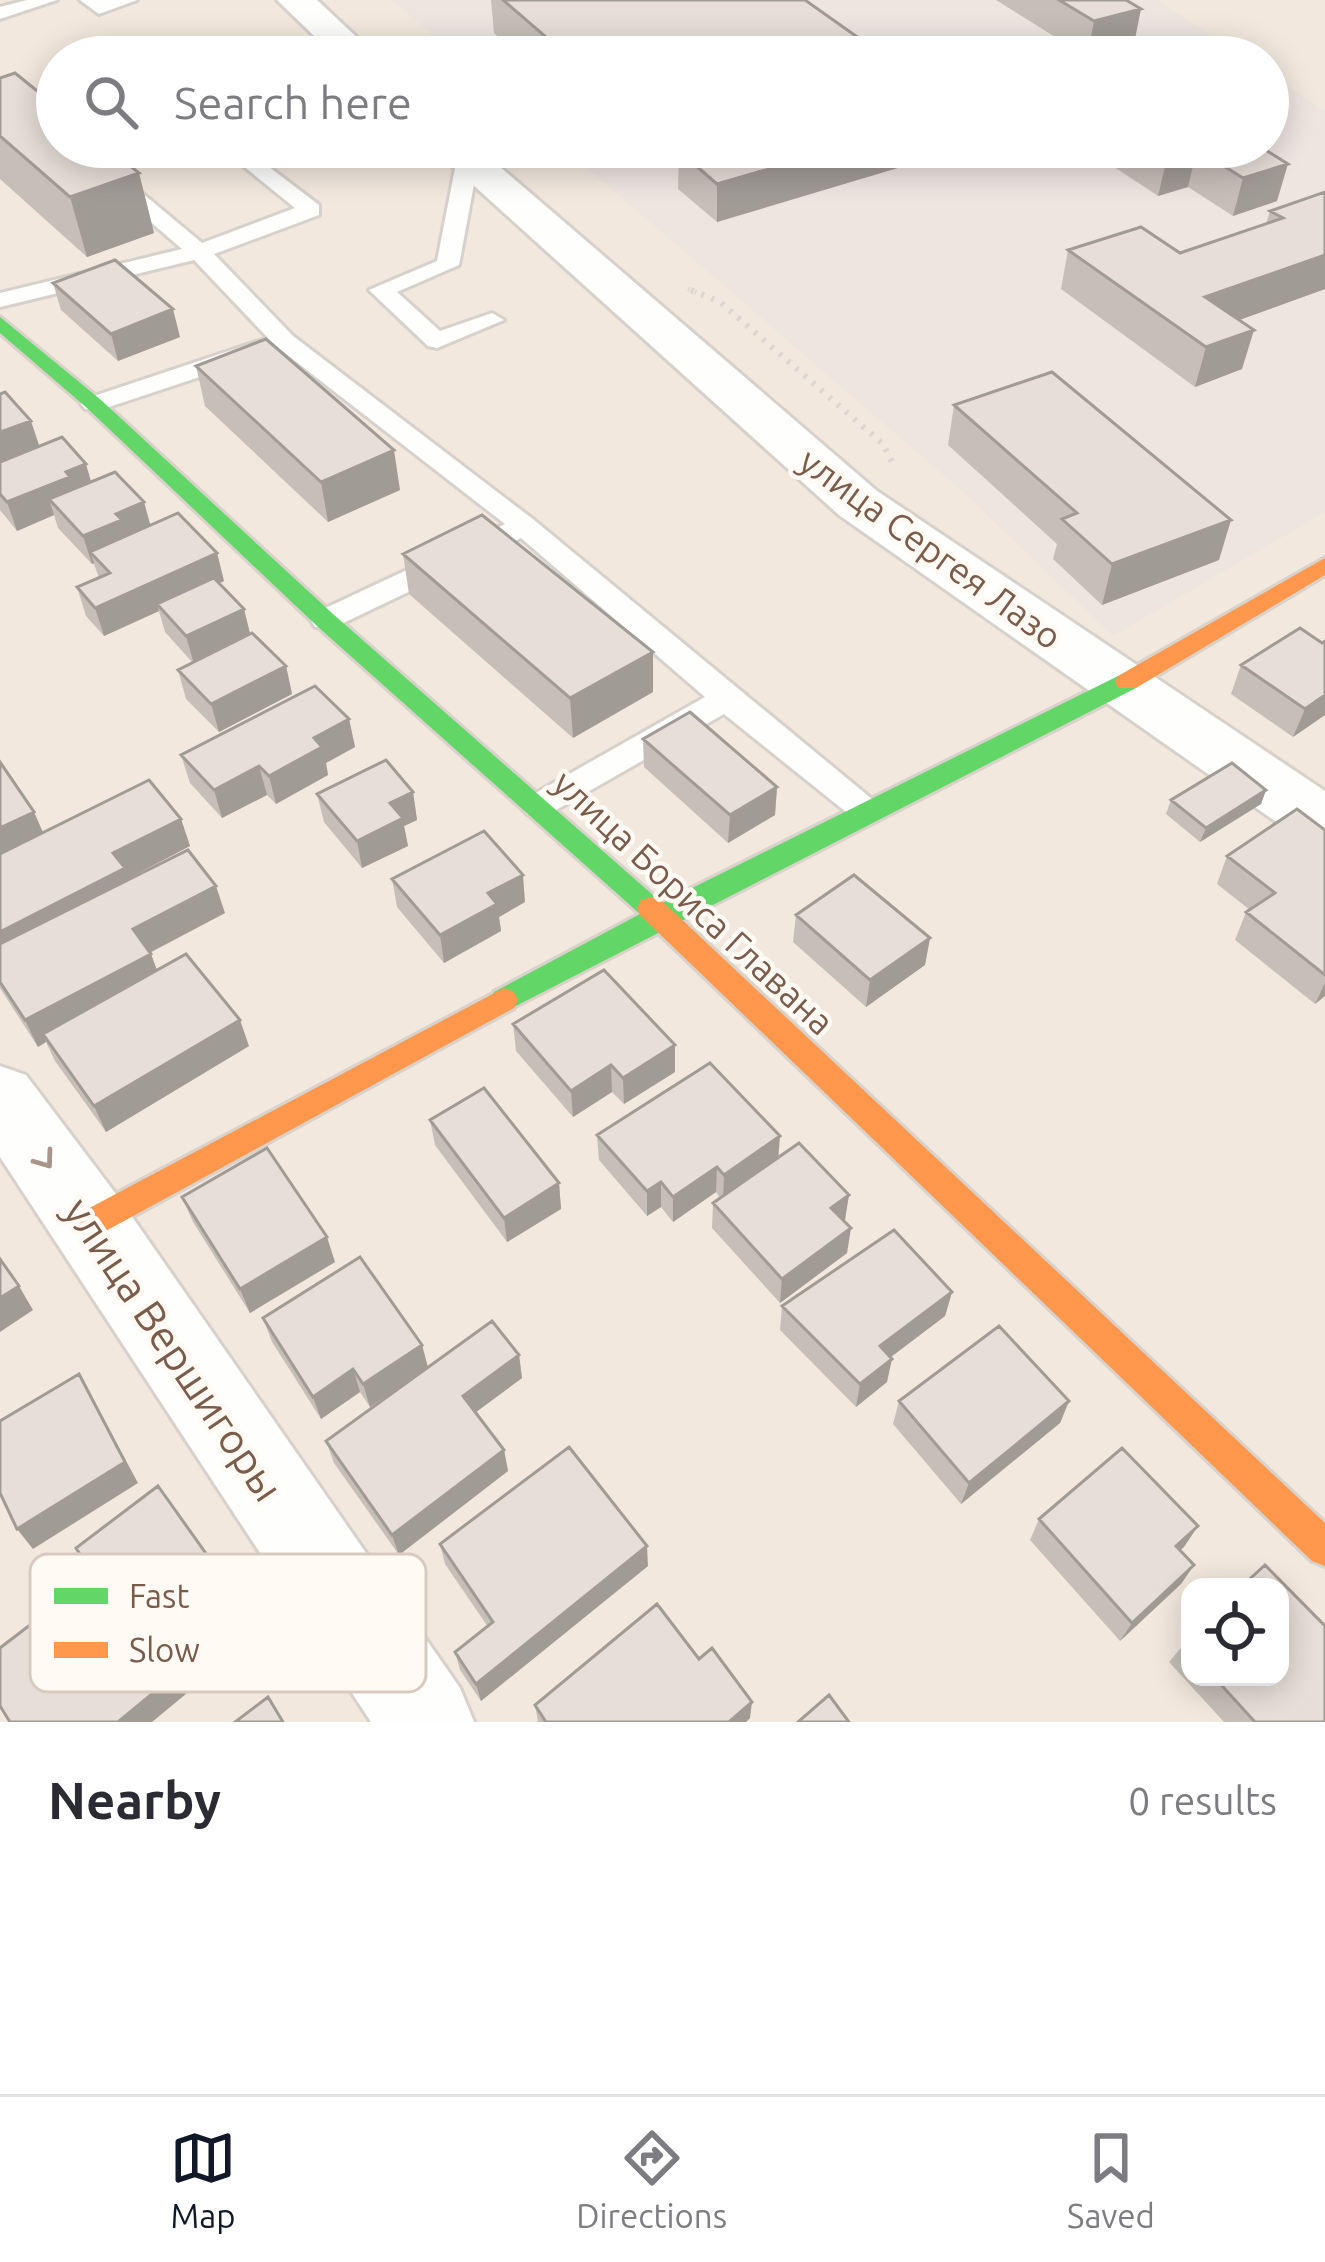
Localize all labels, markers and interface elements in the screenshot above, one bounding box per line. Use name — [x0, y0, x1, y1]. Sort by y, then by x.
search box — [36, 36, 1289, 168]
icon: search — [78, 69, 144, 135]
text: Search here — [174, 77, 412, 128]
street label: улица Сергея Лазо — [792, 439, 1070, 657]
street label: улица Бориса Главана — [546, 762, 842, 1042]
one-way arrow — [31, 1147, 53, 1168]
street label: улица Вершигоры — [55, 1189, 293, 1509]
legend — [30, 1554, 426, 1692]
text: Fast — [129, 1577, 189, 1614]
map controls — [1181, 1578, 1289, 1686]
button: locate — [1181, 1578, 1289, 1686]
text: Slow — [129, 1631, 200, 1668]
text: Nearby — [48, 1771, 221, 1829]
text: 0 results — [1128, 1779, 1277, 1822]
tab: Map — [170, 2125, 236, 2234]
tab: Directions — [576, 2125, 727, 2234]
tab: Saved — [1067, 2125, 1155, 2234]

